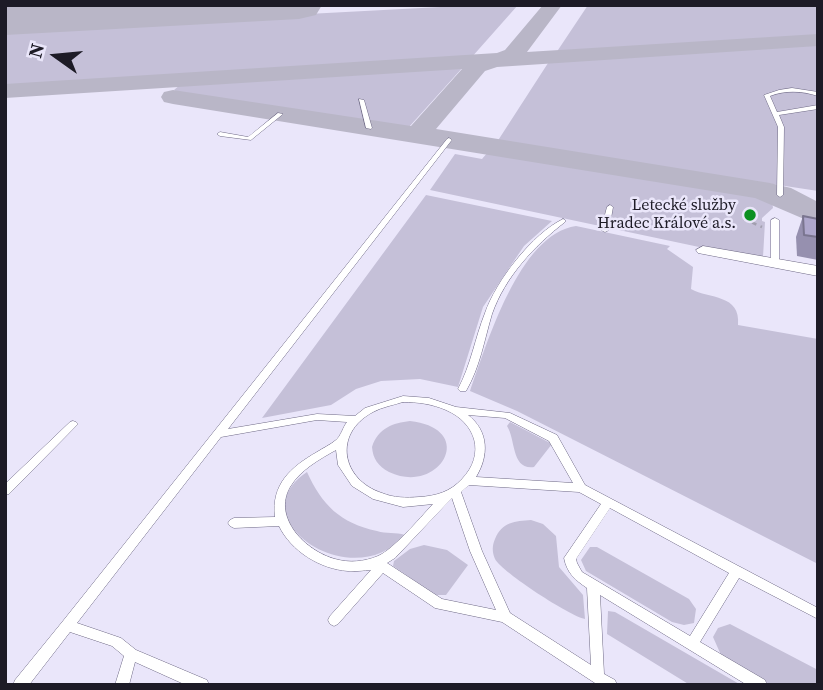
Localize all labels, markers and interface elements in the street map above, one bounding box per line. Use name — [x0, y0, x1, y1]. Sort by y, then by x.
north arrow — [21, 21, 91, 91]
text: N — [21, 41, 50, 61]
place label: Letecké služby Hradec Králové a.s. — [597, 196, 736, 234]
marker: Letecké služby Hradec Králové a.s. — [742, 207, 758, 223]

